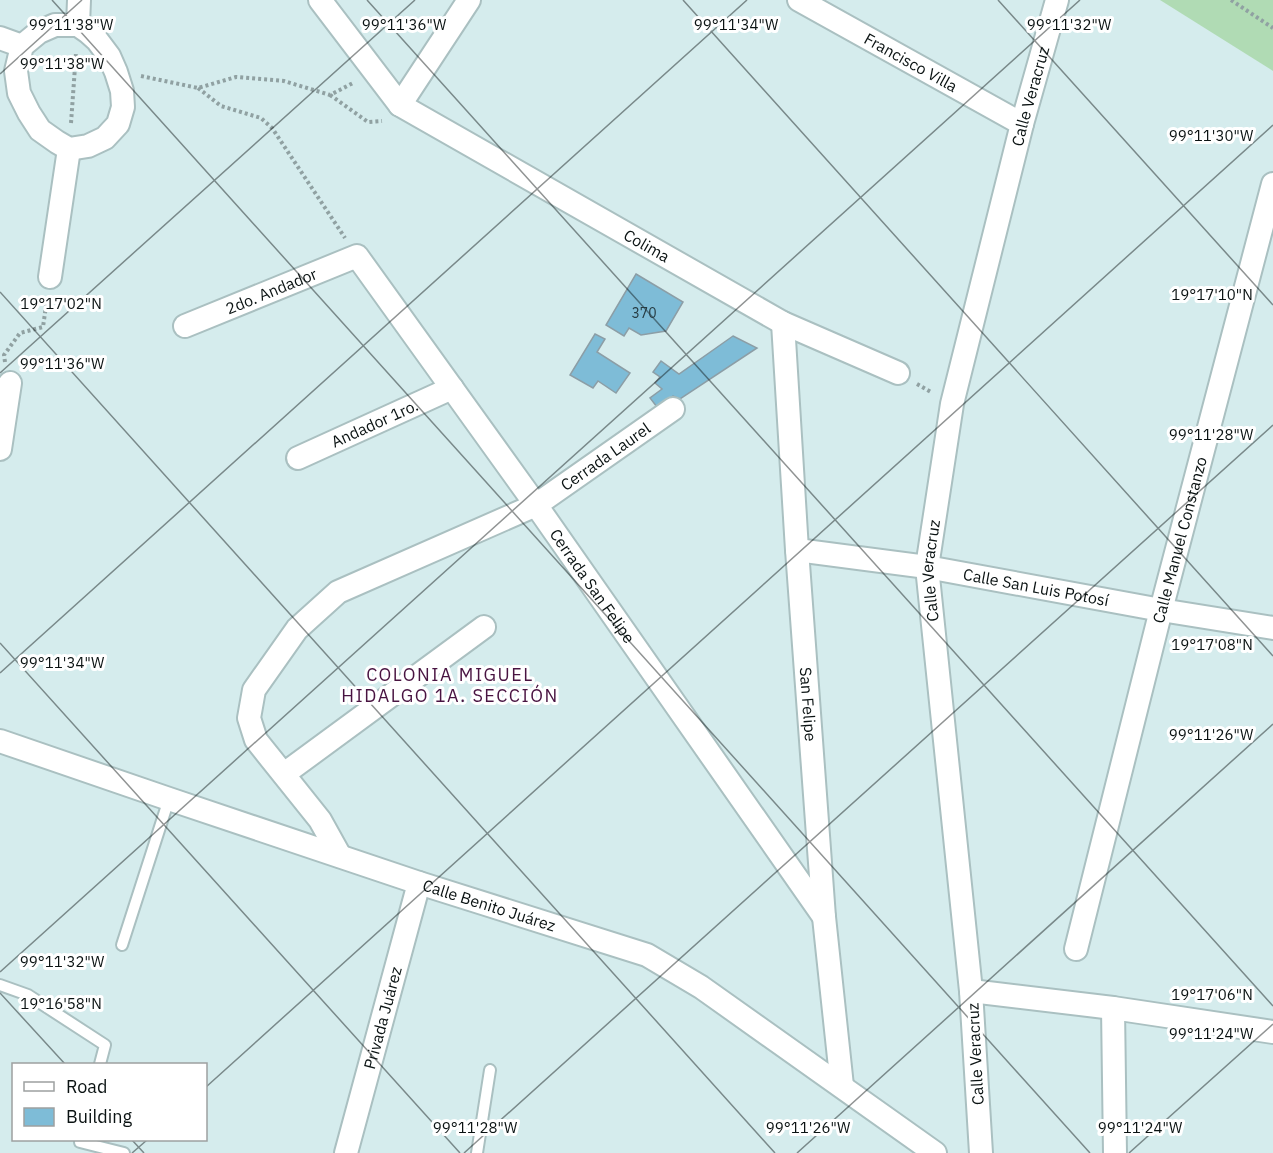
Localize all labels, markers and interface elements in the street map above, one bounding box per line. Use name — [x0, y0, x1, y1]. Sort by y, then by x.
text: 99°11'38"W — [29, 15, 114, 34]
text: 99°11'36"W — [362, 15, 447, 34]
text: 99°11'34"W — [694, 15, 779, 34]
text: 99°11'32"W — [1027, 15, 1112, 34]
street label: Francisco Villa — [861, 28, 961, 96]
street label: Calle Veracruz — [1007, 44, 1053, 148]
text: 99°11'38"W — [20, 54, 105, 73]
text: 99°11'30"W — [1169, 126, 1254, 145]
street label: Colima — [620, 224, 674, 267]
street label: 2do. Andador — [222, 263, 320, 318]
text: 19°17'10"N — [1171, 285, 1253, 304]
text: 19°17'02"N — [20, 294, 102, 313]
house number: 370 — [631, 304, 657, 322]
text: 99°11'36"W — [20, 354, 105, 373]
street label: Andador 1ro. — [328, 395, 421, 452]
street label: Cerrada Laurel — [557, 418, 654, 495]
text: 99°11'28"W — [1169, 425, 1254, 444]
street label: Calle Manuel Constanzo — [1148, 454, 1211, 625]
street label: Calle Veracruz — [917, 518, 944, 623]
street label: Cerrada San Felipe — [546, 525, 640, 647]
street label: Calle San Luis Potosí — [962, 564, 1110, 610]
text: 19°17'08"N — [1171, 635, 1253, 654]
text: 99°11'34"W — [20, 653, 105, 672]
district label: COLONIA MIGUEL HIDALGO 1A. SECCIÓN — [341, 663, 559, 707]
street label: San Felipe — [796, 666, 821, 742]
text: 99°11'26"W — [1169, 725, 1254, 744]
street label: Calle Benito Juárez — [420, 875, 558, 935]
text: 99°11'32"W — [20, 952, 105, 971]
street label: Privada Juárez — [359, 965, 406, 1071]
text: 19°17'06"N — [1171, 985, 1253, 1004]
text: 19°16'58"N — [20, 994, 102, 1013]
street label: Calle Veracruz — [962, 1002, 988, 1106]
text: 99°11'24"W — [1169, 1024, 1254, 1043]
legend — [12, 1063, 207, 1141]
text: Road — [66, 1075, 107, 1098]
text: Building — [66, 1105, 133, 1128]
text: 99°11'28"W — [433, 1118, 518, 1137]
text: 99°11'26"W — [766, 1118, 851, 1137]
text: 99°11'24"W — [1098, 1118, 1183, 1137]

